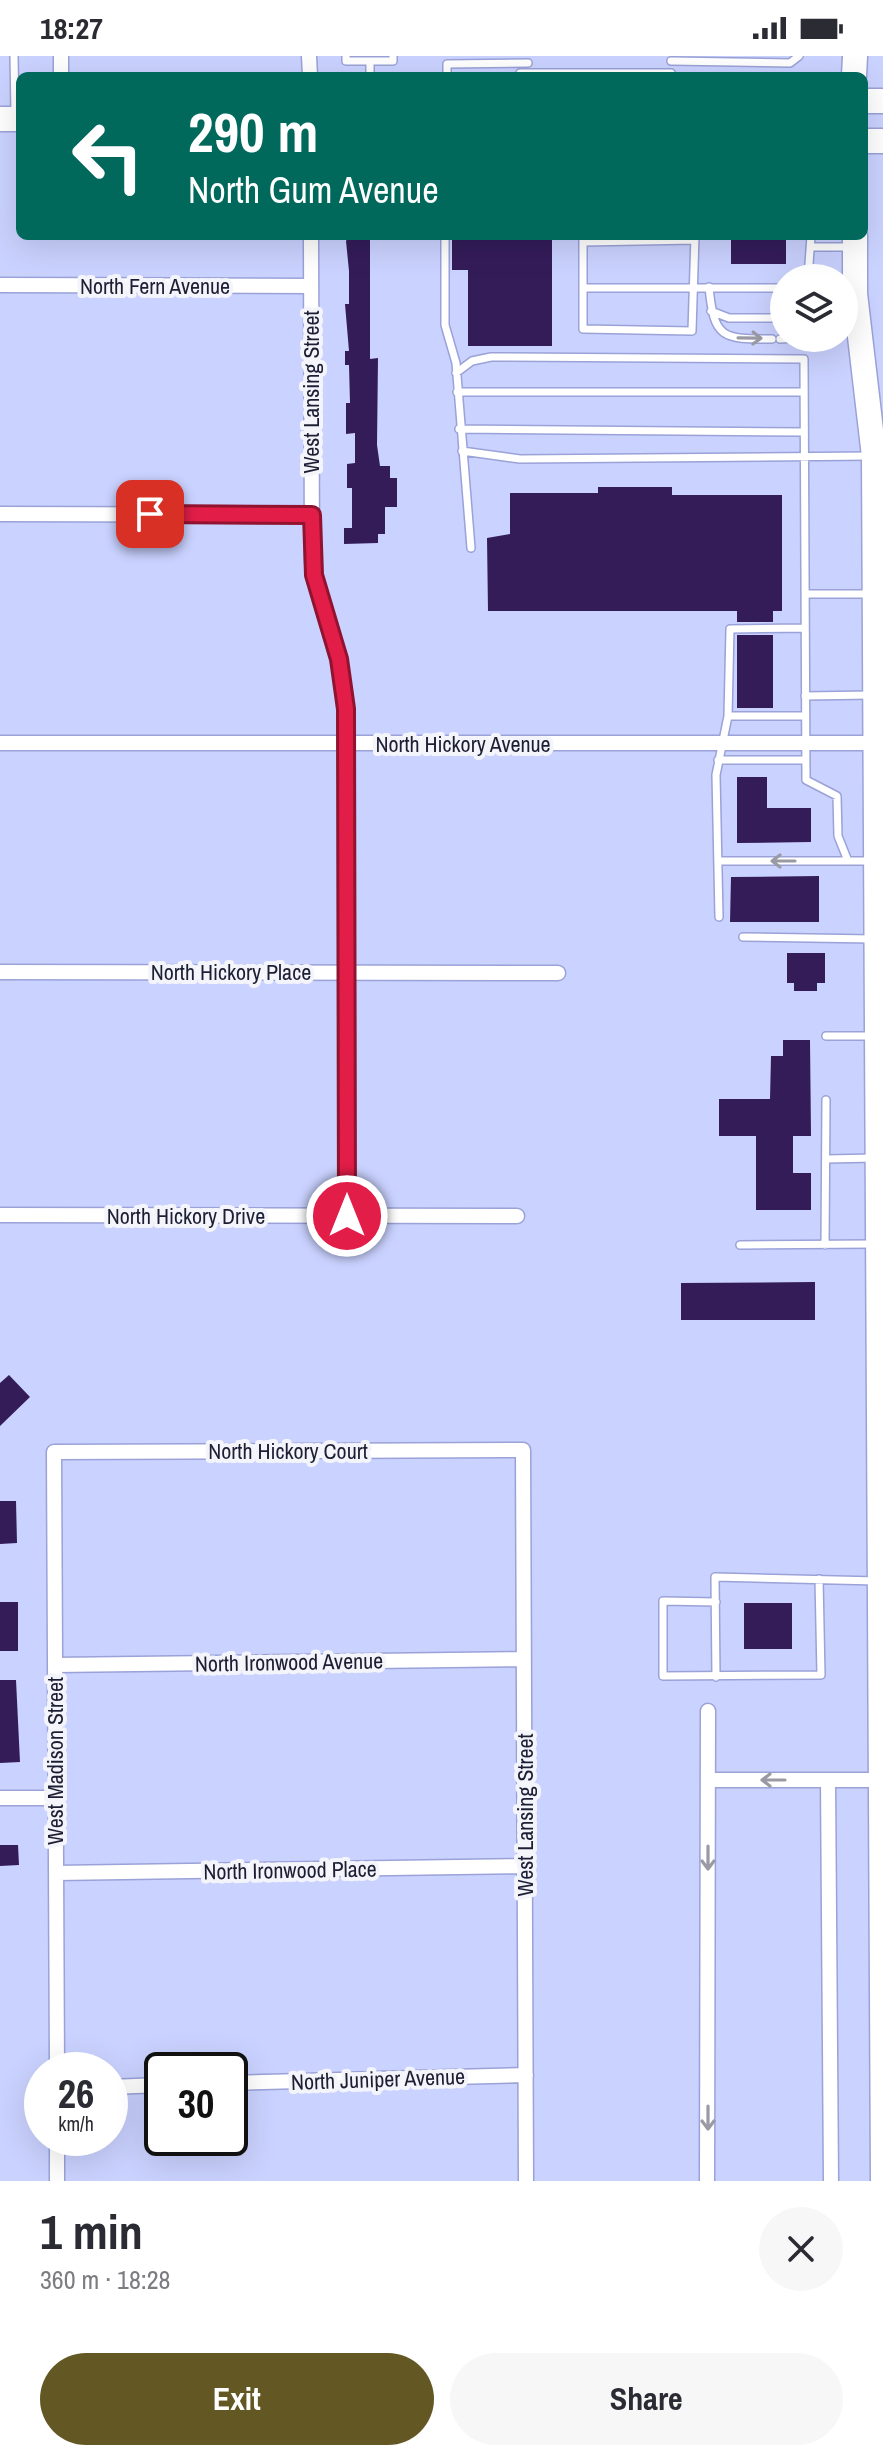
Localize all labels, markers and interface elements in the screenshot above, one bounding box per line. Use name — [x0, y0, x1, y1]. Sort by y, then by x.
text: 18:27 — [40, 8, 103, 48]
text: 290 m — [188, 94, 318, 169]
icon: left — [56, 104, 160, 208]
text: North Gum Avenue — [188, 166, 439, 214]
map controls — [770, 264, 858, 352]
button: layers — [770, 264, 858, 352]
street label: North Fern Avenue — [80, 271, 230, 301]
street label: West Lansing Street — [296, 310, 326, 474]
one-way arrow — [736, 331, 763, 346]
pin — [116, 480, 184, 548]
icon: arrive — [128, 492, 172, 536]
street label: North Hickory Avenue — [375, 729, 551, 759]
one-way arrow — [770, 853, 797, 869]
street label: North Hickory Place — [151, 957, 311, 987]
position arrow — [305, 1174, 389, 1258]
street label: North Hickory Drive — [107, 1201, 265, 1231]
street label: North Hickory Court — [208, 1436, 368, 1466]
street label: North Ironwood Avenue — [195, 1645, 383, 1679]
street label: West Madison Street — [40, 1677, 70, 1845]
street label: West Lansing Street — [510, 1733, 540, 1897]
one-way arrow — [760, 1772, 787, 1788]
one-way arrow — [700, 1844, 716, 1871]
street label: North Ironwood Place — [203, 1853, 377, 1887]
speed limit sign: 30 — [144, 2052, 248, 2156]
street label: North Juniper Avenue — [290, 2061, 466, 2097]
text: 26 — [58, 2067, 94, 2120]
one-way arrow — [700, 2104, 716, 2131]
text: km/h — [58, 2110, 94, 2137]
text: 1 min — [40, 2199, 143, 2264]
button: close — [759, 2207, 843, 2291]
text: 360 m · 18:28 — [40, 2262, 170, 2297]
button: Exit — [40, 2353, 434, 2445]
button: Share — [450, 2353, 843, 2445]

